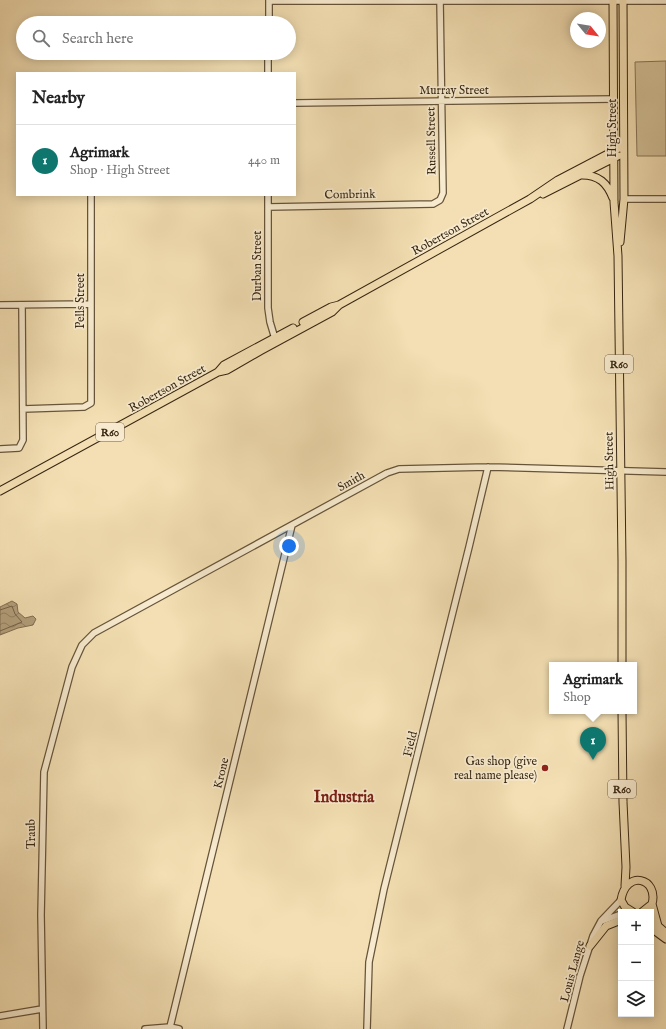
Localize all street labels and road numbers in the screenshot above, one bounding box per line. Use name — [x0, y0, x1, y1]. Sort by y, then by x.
street label: Murray Street — [419, 83, 489, 98]
street label: High Street — [605, 99, 620, 157]
street label: Russell Street — [423, 107, 440, 175]
street label: Combrink — [324, 187, 376, 202]
street label: Robertson Street — [409, 204, 491, 259]
street label: Durban Street — [250, 231, 265, 301]
street label: Pells Street — [73, 273, 88, 329]
road number: R60 — [605, 355, 633, 373]
street label: Robertson Street — [126, 361, 208, 416]
road number: R60 — [96, 423, 124, 441]
street label: High Street — [601, 431, 618, 491]
street label: Smith — [335, 468, 368, 495]
street label: Field — [400, 729, 421, 759]
street label: Krone — [210, 756, 233, 790]
road number: R60 — [608, 780, 636, 798]
street label: Traub — [24, 819, 39, 849]
street label: Louis Lange — [557, 938, 588, 1004]

